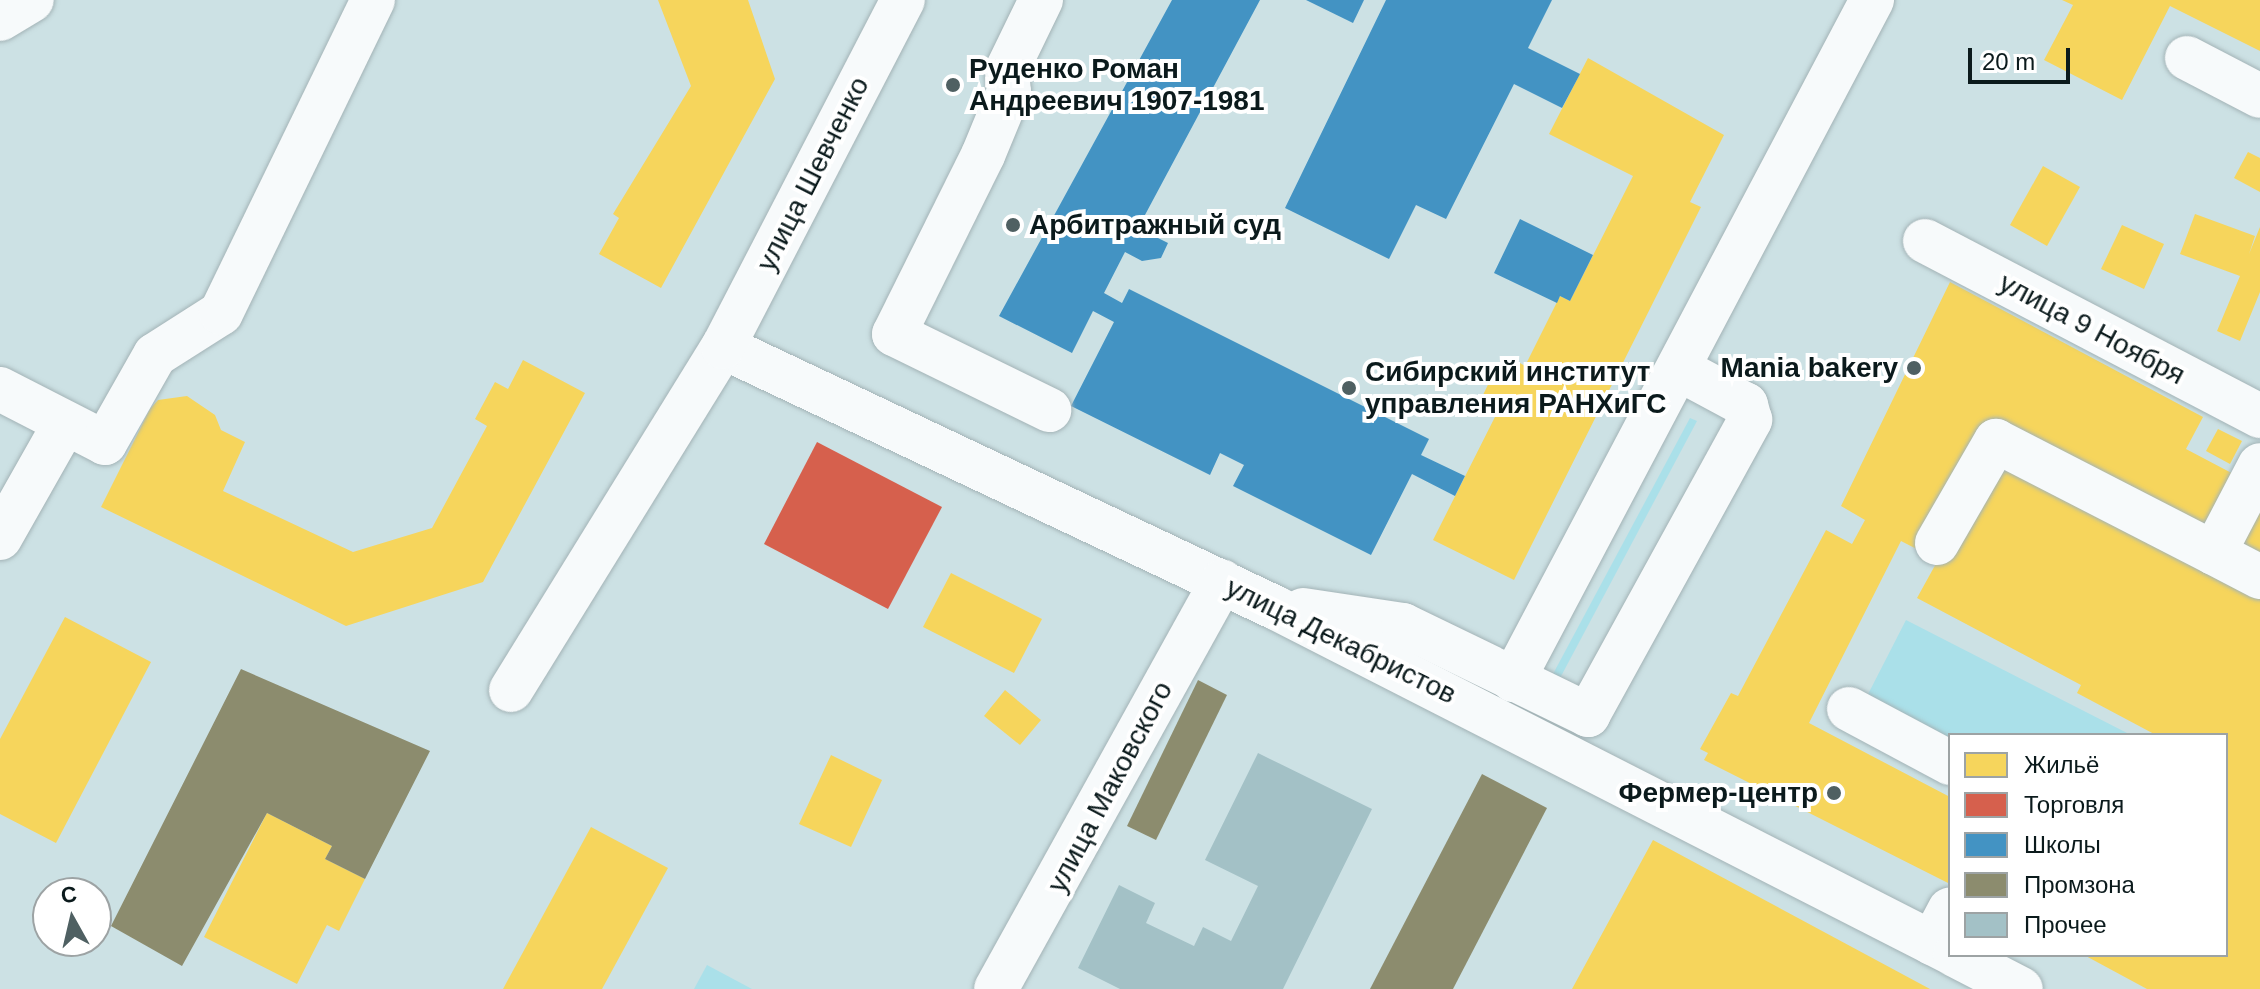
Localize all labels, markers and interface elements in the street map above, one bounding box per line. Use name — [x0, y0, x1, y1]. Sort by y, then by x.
scale bar — [1972, 32, 2074, 82]
text: 20 m — [1982, 48, 2035, 75]
place label: Руденко Роман Андреевич 1907-1981 — [969, 52, 1265, 118]
street label: улица Шевченко — [750, 71, 876, 277]
marker: Руденко Роман Андреевич 1907-1981 — [944, 76, 962, 94]
place label: Арбитражный суд — [1029, 208, 1281, 242]
marker: Арбитражный суд — [1004, 216, 1022, 234]
street label: улица 9 Ноября — [1993, 266, 2191, 392]
place label: Mania bakery — [1721, 351, 1898, 385]
place label: Сибирский институт управления РАНХиГС — [1365, 355, 1667, 421]
marker: Mania bakery — [1905, 359, 1923, 377]
marker: Сибирский институт управления РАНХиГС — [1340, 379, 1358, 397]
street label: улица Декабристов — [1220, 571, 1462, 711]
street label: улица Маковского — [1040, 676, 1180, 898]
legend — [1948, 733, 2228, 957]
text: Жильё — [2024, 751, 2099, 778]
place label: Фермер-центр — [1619, 776, 1818, 810]
marker: Фермер-центр — [1825, 784, 1843, 802]
text: Торговля — [2024, 791, 2124, 818]
text: Школы — [2024, 831, 2101, 858]
text: Промзона — [2024, 871, 2135, 898]
north arrow — [32, 877, 112, 957]
text: С — [59, 881, 78, 908]
text: Прочее — [2024, 911, 2107, 938]

